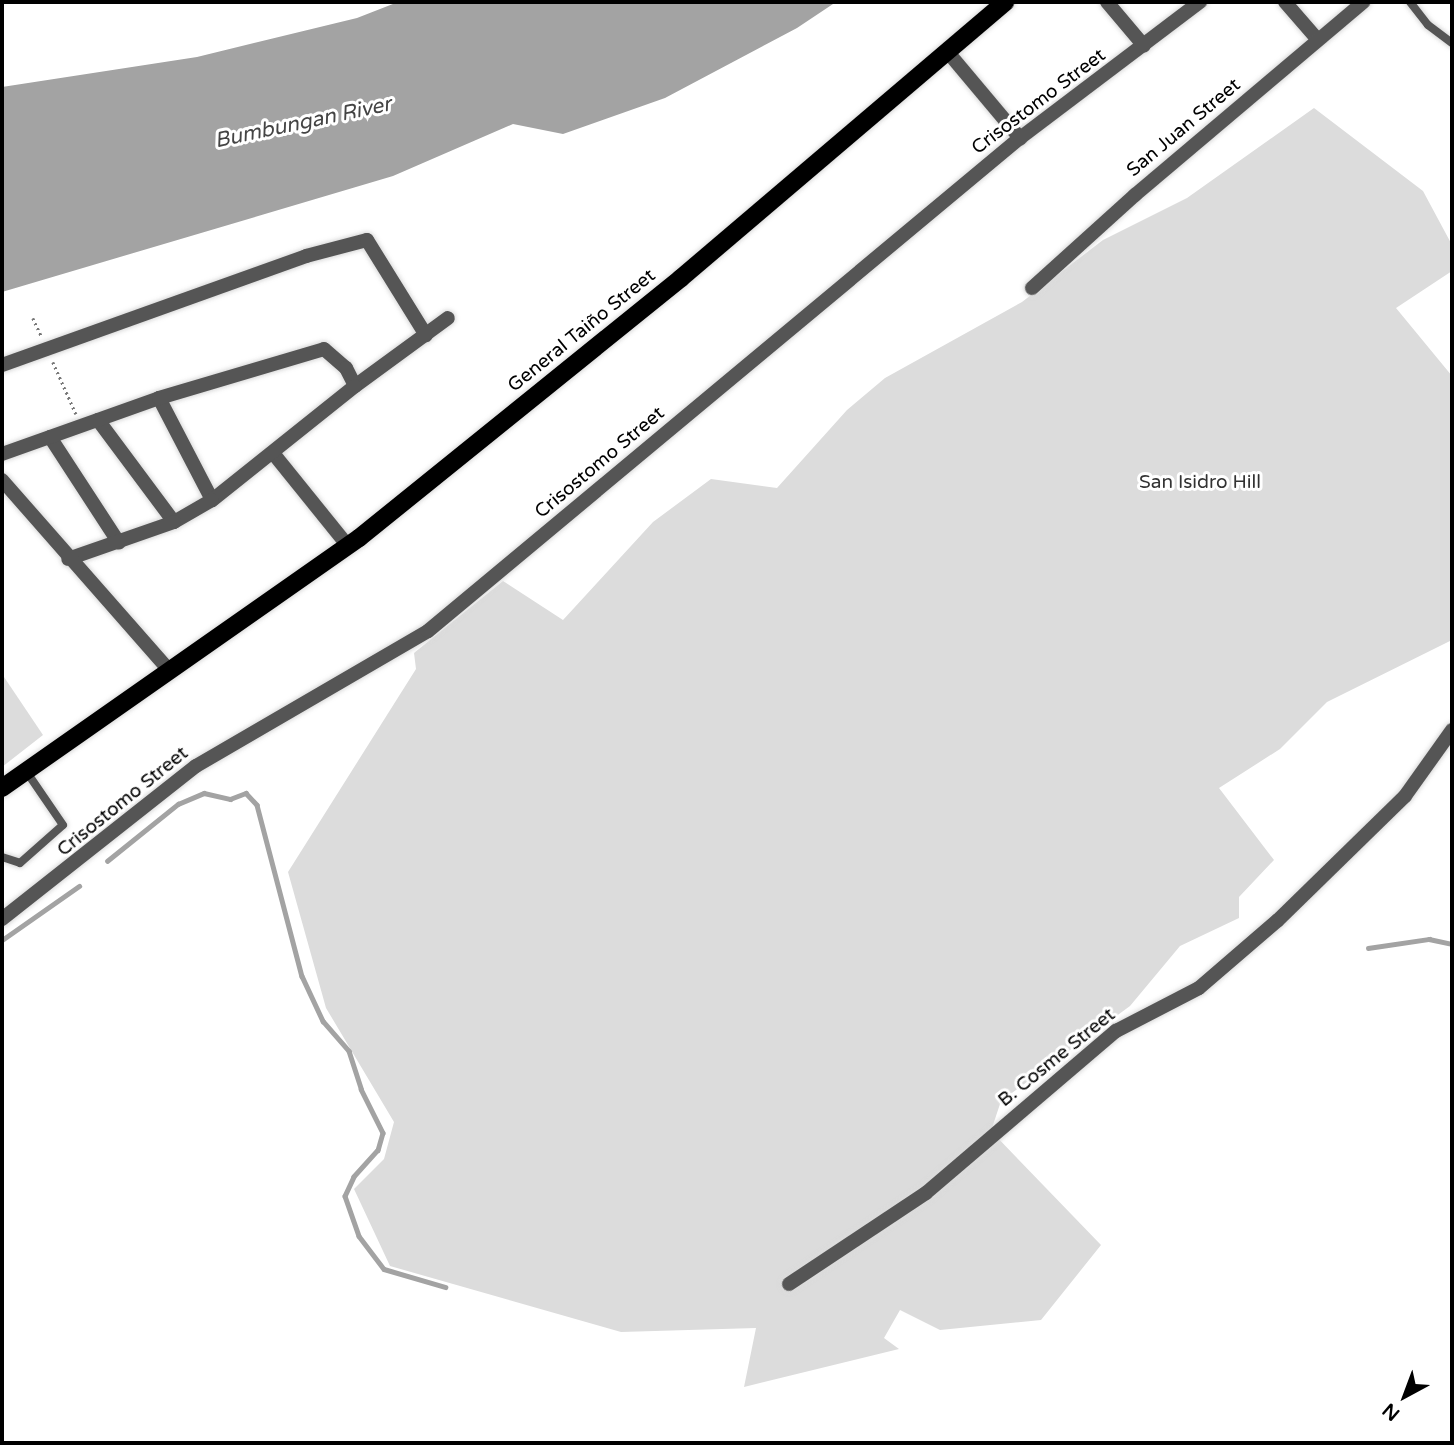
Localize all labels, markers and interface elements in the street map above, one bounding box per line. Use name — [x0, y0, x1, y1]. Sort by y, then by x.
street label: Crisostomo Street — [968, 44, 1110, 160]
street label: San Juan Street — [1123, 74, 1245, 182]
water label: Bumbungan River — [212, 92, 394, 154]
street label: General Taiño Street — [504, 265, 660, 397]
street label: Crisostomo Street — [531, 402, 669, 524]
park label: San Isidro Hill — [1139, 472, 1261, 494]
street label: Crisostomo Street — [53, 742, 193, 862]
street label: B. Cosme Street — [994, 1004, 1120, 1112]
north arrow — [1370, 1361, 1440, 1431]
text: N — [1378, 1399, 1404, 1425]

